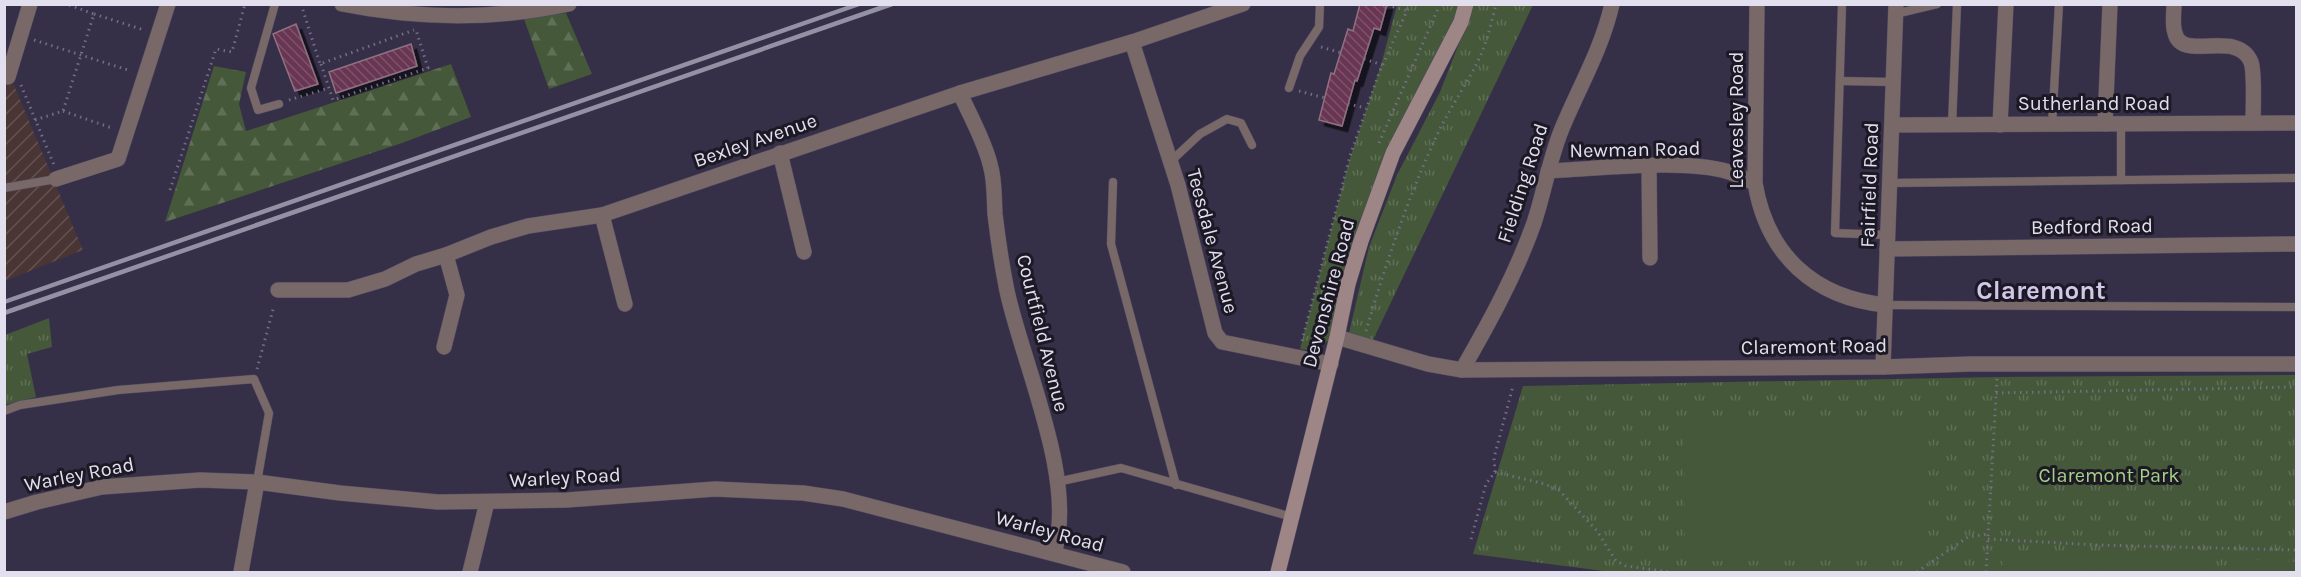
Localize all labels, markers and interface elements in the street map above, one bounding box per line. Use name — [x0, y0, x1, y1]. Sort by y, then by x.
street label: Leavesley Road — [1725, 51, 1748, 189]
street label: Sutherland Road — [2018, 92, 2170, 115]
street label: Bexley Avenue — [691, 109, 820, 172]
street label: Fielding Road — [1492, 121, 1553, 246]
street label: Fairfield Road — [1856, 122, 1883, 248]
street label: Newman Road — [1569, 137, 1701, 162]
street label: Teesdale Avenue — [1182, 166, 1243, 316]
street label: Bedford Road — [2031, 214, 2153, 239]
street label: Devonshire Road — [1298, 216, 1359, 370]
street label: Courtfield Avenue — [1012, 252, 1073, 414]
district label: Claremont — [1976, 275, 2106, 306]
street label: Claremont Road — [1741, 334, 1887, 359]
street label: Warley Road — [22, 453, 136, 496]
street label: Warley Road — [509, 463, 621, 492]
park label: Claremont Park — [2039, 464, 2179, 487]
street label: Warley Road — [993, 506, 1107, 557]

